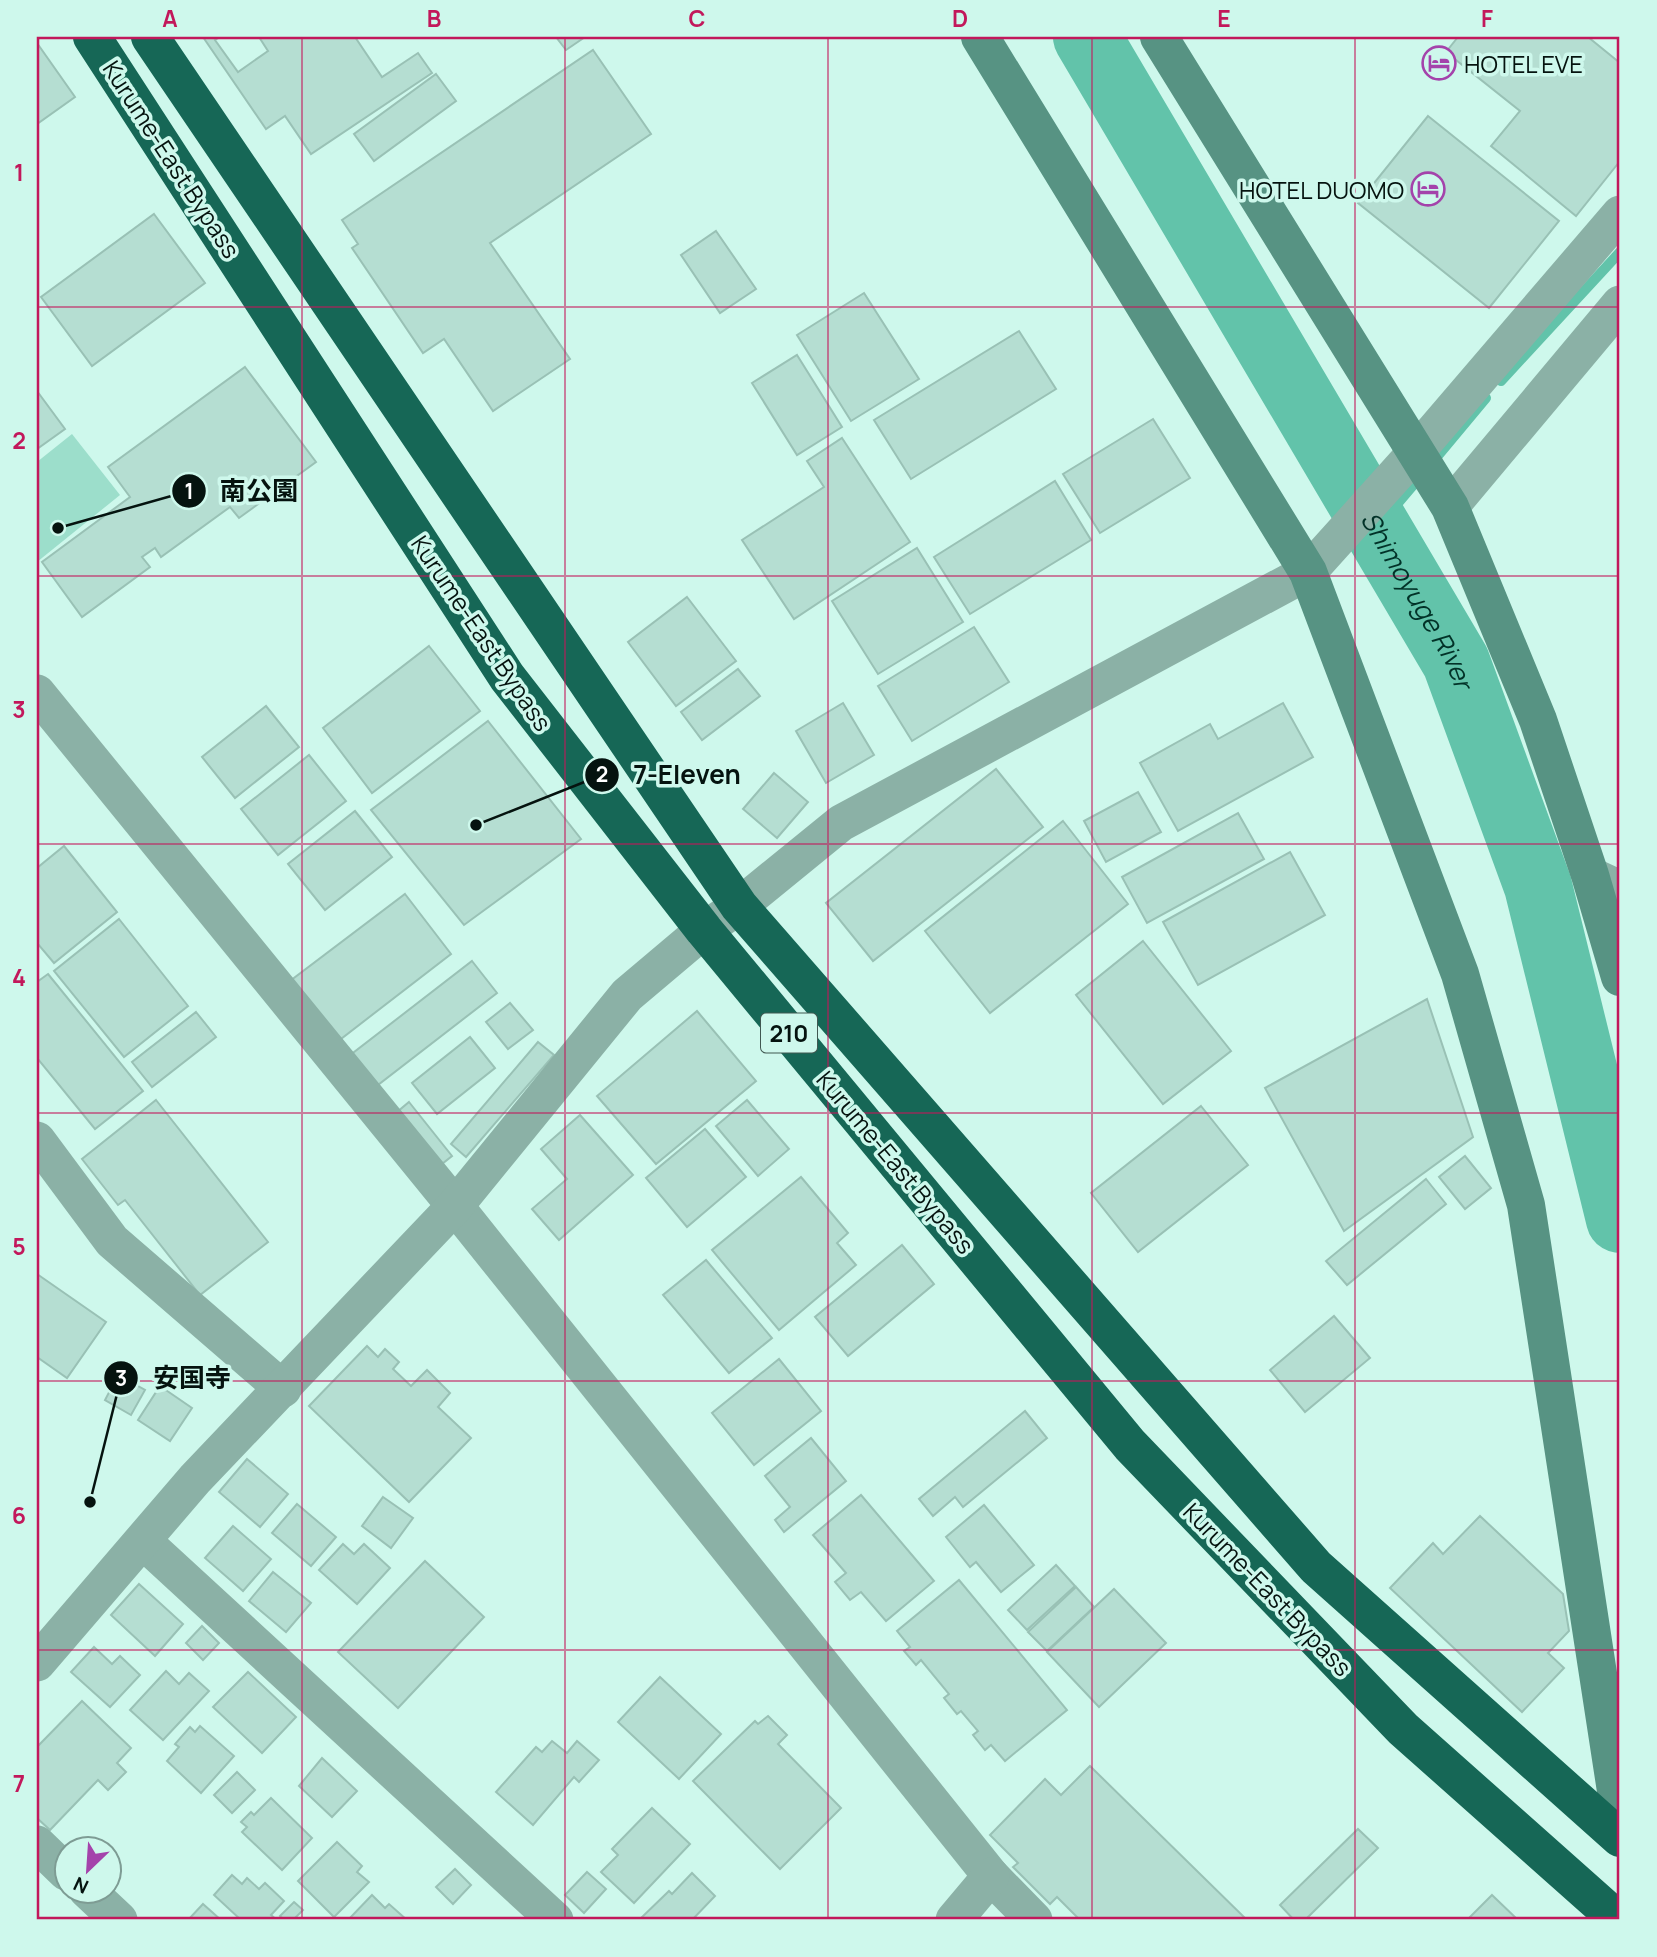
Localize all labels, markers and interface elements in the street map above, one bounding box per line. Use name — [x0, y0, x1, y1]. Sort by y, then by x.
text: A — [162, 2, 178, 34]
text: B — [427, 2, 441, 34]
text: C — [689, 2, 706, 34]
text: D — [952, 2, 968, 34]
text: E — [1217, 2, 1231, 34]
text: F — [1481, 2, 1493, 34]
hotel icon: HOTEL EVE — [1420, 44, 1458, 82]
place label: HOTEL EVE — [1464, 47, 1583, 80]
street label: Kurume-East Bypass — [96, 54, 248, 264]
text: 1 — [14, 156, 24, 188]
hotel icon: HOTEL DUOMO — [1409, 170, 1447, 208]
place label: HOTEL DUOMO — [1239, 173, 1404, 206]
text: 2 — [12, 424, 26, 456]
callout: 南公園 — [171, 468, 312, 515]
text: 南公園 — [220, 472, 298, 508]
text: 1 — [184, 477, 194, 505]
water label: Shimoyuge River — [1353, 504, 1483, 697]
street label: Kurume-East Bypass — [404, 529, 560, 737]
text: 3 — [12, 693, 26, 725]
callout: 7-Eleven — [585, 751, 755, 798]
text: 7-Eleven — [633, 756, 741, 792]
text: 2 — [596, 760, 608, 788]
text: 4 — [12, 961, 26, 993]
road number: 210 — [761, 1014, 817, 1052]
street label: Kurume-East Bypass — [810, 1064, 982, 1260]
text: 5 — [12, 1230, 26, 1262]
callout: 安国寺 — [104, 1355, 245, 1402]
text: 安国寺 — [153, 1359, 231, 1395]
text: 3 — [115, 1364, 127, 1392]
street label: Kurume-East Bypass — [1177, 1495, 1359, 1683]
text: 6 — [12, 1499, 26, 1531]
text: 7 — [13, 1767, 25, 1799]
north arrow — [52, 1834, 122, 1904]
text: N — [69, 1871, 92, 1900]

